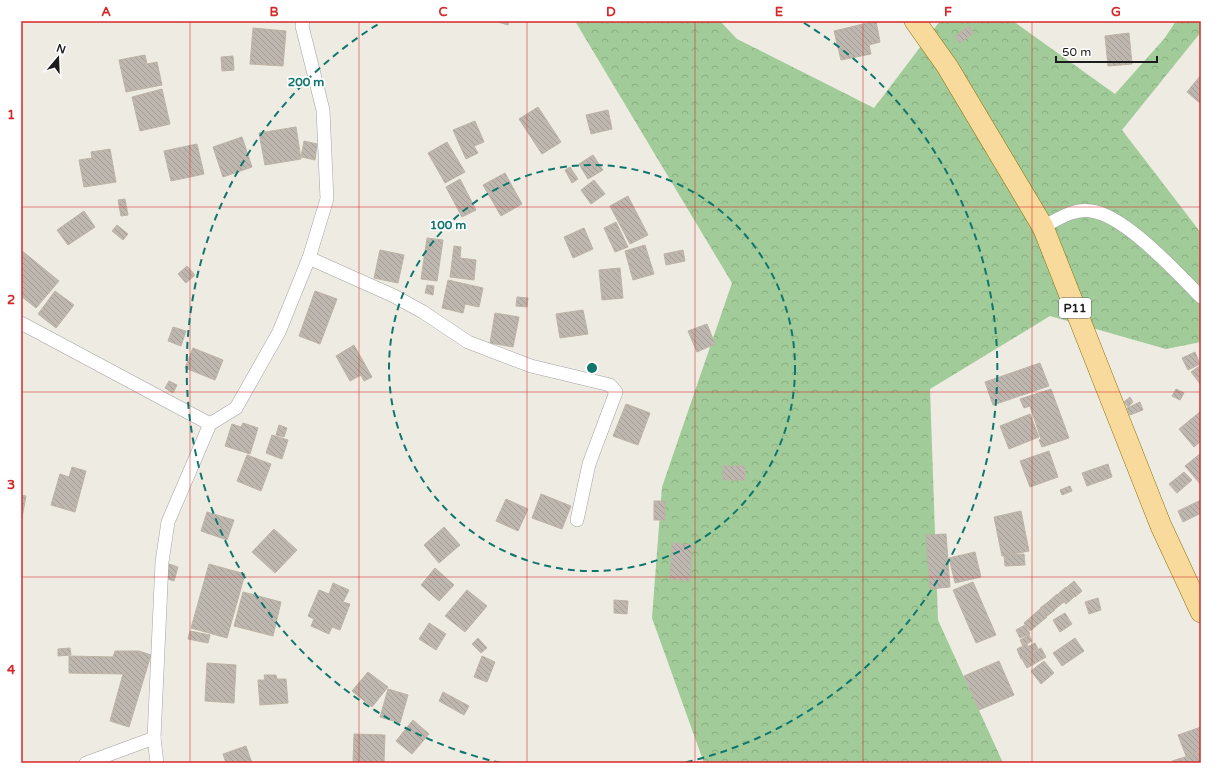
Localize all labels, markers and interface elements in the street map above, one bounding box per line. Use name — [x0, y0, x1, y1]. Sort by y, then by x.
text: A — [101, 4, 111, 20]
text: B — [269, 4, 279, 20]
text: C — [438, 4, 448, 20]
text: D — [606, 4, 616, 20]
text: E — [775, 4, 783, 20]
text: F — [944, 4, 952, 20]
text: G — [1111, 4, 1121, 20]
north arrow — [38, 38, 78, 78]
scale bar — [1056, 38, 1157, 64]
text: N — [55, 41, 67, 57]
text: 50 m — [1062, 45, 1091, 59]
text: 200 m — [288, 75, 324, 89]
text: 1 — [7, 107, 15, 123]
text: 100 m — [430, 218, 466, 232]
text: 2 — [7, 292, 15, 308]
road number: P11 — [1059, 298, 1091, 318]
centre of rings — [585, 361, 599, 375]
text: 3 — [7, 477, 15, 493]
text: 4 — [7, 662, 16, 678]

